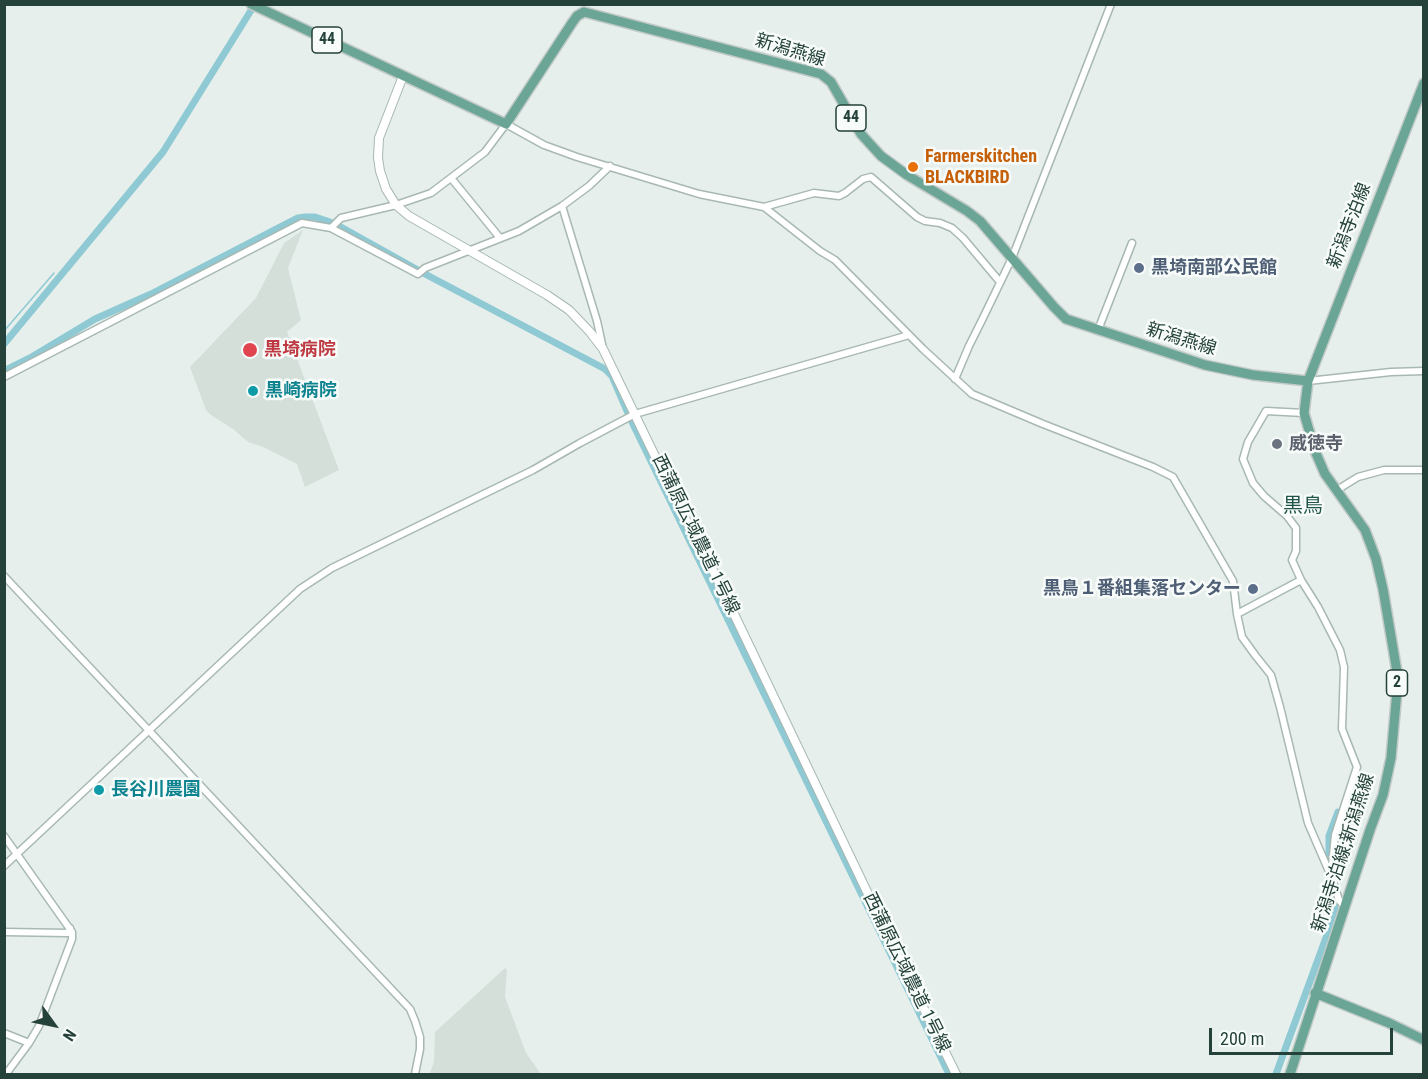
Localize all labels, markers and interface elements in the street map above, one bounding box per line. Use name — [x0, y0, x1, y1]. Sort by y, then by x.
road number: 44 — [312, 27, 342, 53]
street label: 新潟燕線 — [752, 30, 828, 72]
road number: 44 — [836, 105, 866, 131]
place label: Farmerskitchen BLACKBIRD — [925, 146, 1037, 188]
marker: Farmerskitchen BLACKBIRD — [906, 160, 920, 174]
street label: 新潟寺泊線 — [1324, 180, 1376, 272]
place label: 黒埼南部公民館 — [1151, 257, 1277, 279]
marker: 黒埼南部公民館 — [1132, 261, 1146, 275]
street label: 新潟燕線 — [1143, 319, 1219, 361]
place label: 黒埼病院 — [264, 339, 336, 361]
marker: 黒埼病院 — [241, 341, 259, 359]
place label: 黒崎病院 — [265, 380, 337, 402]
marker: 黒崎病院 — [246, 384, 260, 398]
place label: 威徳寺 — [1289, 433, 1343, 455]
marker: 威徳寺 — [1270, 437, 1284, 451]
street label: 西蒲原広域農道 1号線 — [647, 452, 743, 618]
district label: 黒鳥 — [1283, 495, 1323, 519]
place label: 黒鳥１番組集落センター — [1043, 578, 1241, 600]
marker: 黒鳥１番組集落センター — [1246, 582, 1260, 596]
road number: 2 — [1386, 670, 1408, 696]
street label: 新潟寺泊線;新潟燕線 — [1308, 771, 1380, 935]
place label: 長谷川農園 — [111, 779, 201, 801]
marker: 長谷川農園 — [92, 783, 106, 797]
street label: 西蒲原広域農道 1号線 — [858, 890, 954, 1056]
north arrow — [24, 995, 84, 1055]
scale bar — [1212, 1016, 1396, 1054]
text: N — [59, 1026, 80, 1044]
text: 200 m — [1220, 1028, 1264, 1049]

